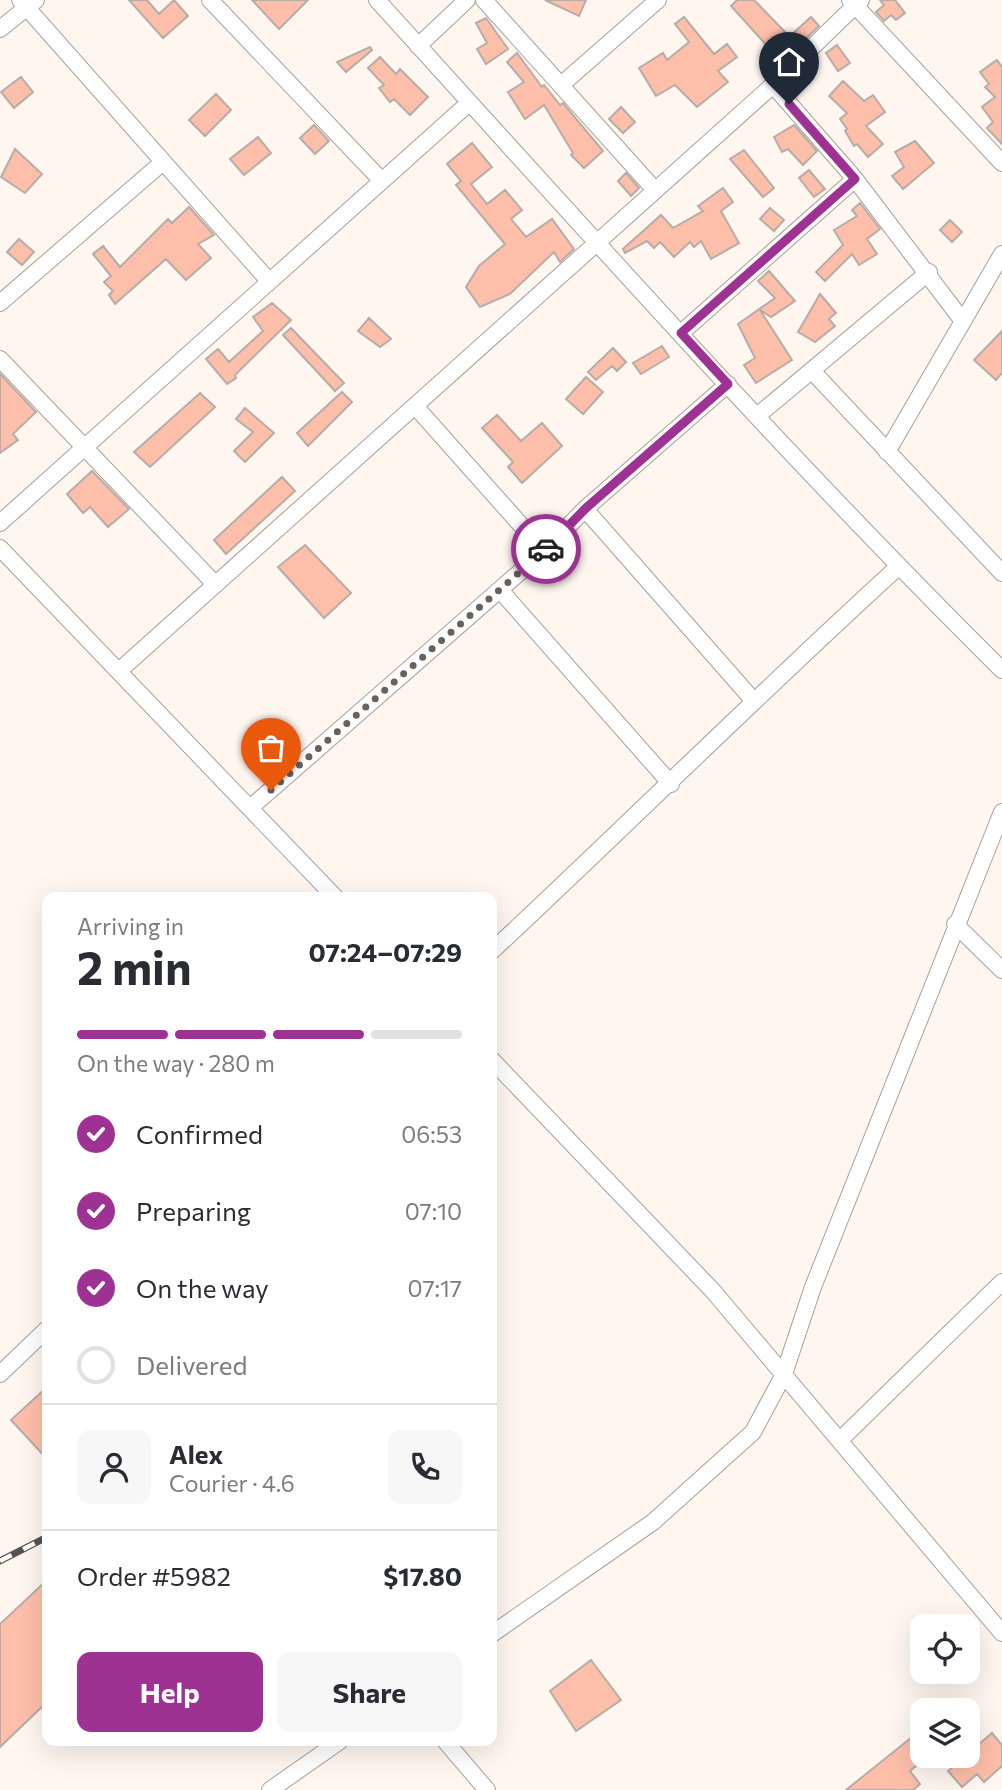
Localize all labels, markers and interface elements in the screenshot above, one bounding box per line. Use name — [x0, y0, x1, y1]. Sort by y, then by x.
pin — [759, 32, 819, 104]
icon: home — [770, 43, 808, 81]
courier — [511, 514, 581, 584]
icon: car — [527, 530, 565, 568]
pin — [241, 718, 301, 790]
icon: bag — [252, 729, 290, 767]
text: Arriving in — [77, 912, 184, 940]
text: 07:24–07:29 — [309, 936, 462, 967]
text: 2 min — [77, 938, 192, 994]
text: On the way · 280 m — [77, 1049, 275, 1077]
icon: check — [77, 1115, 115, 1153]
text: Confirmed — [136, 1118, 263, 1149]
text: 06:53 — [401, 1120, 462, 1148]
icon: check — [77, 1192, 115, 1230]
text: Preparing — [136, 1195, 251, 1226]
text: 07:10 — [405, 1197, 462, 1225]
icon: check — [77, 1269, 115, 1307]
text: On the way — [136, 1272, 269, 1303]
text: 07:17 — [408, 1274, 462, 1302]
text: Delivered — [136, 1349, 247, 1380]
button: person — [77, 1430, 151, 1504]
button: phone — [388, 1430, 462, 1504]
text: Alex — [169, 1438, 223, 1469]
text: Courier · 4.6 — [169, 1469, 295, 1497]
text: Order #5982 — [77, 1560, 231, 1591]
text: $17.80 — [383, 1560, 462, 1591]
map controls — [910, 1614, 980, 1768]
button: locate — [910, 1614, 980, 1684]
button: Help — [77, 1652, 263, 1732]
button: Share — [277, 1652, 462, 1732]
button: layers — [910, 1698, 980, 1768]

